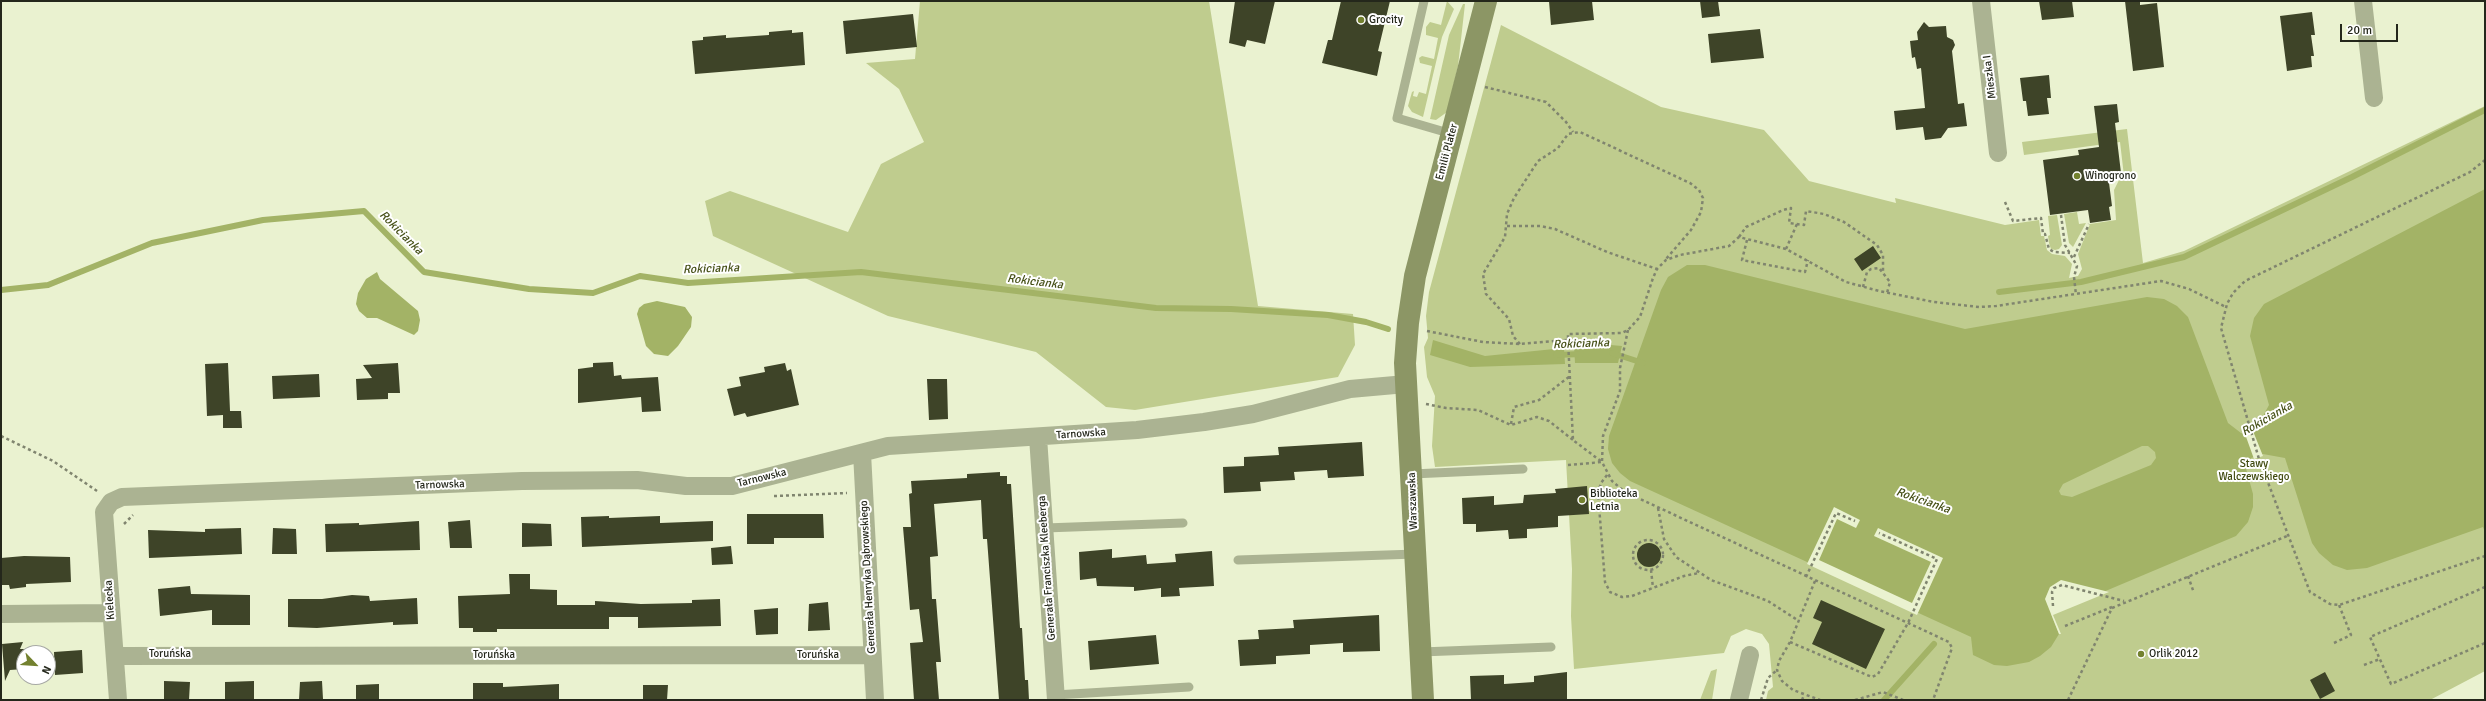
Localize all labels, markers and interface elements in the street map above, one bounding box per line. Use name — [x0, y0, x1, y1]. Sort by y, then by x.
place label: Grocity — [1369, 13, 1403, 27]
marker: Grocity — [1356, 15, 1366, 25]
scale bar — [2342, 16, 2400, 42]
text: 20 m — [2347, 23, 2372, 38]
street label: Mieszka I — [1981, 54, 1999, 100]
street label: Emilii Plater — [1433, 122, 1461, 182]
place label: Winogrono — [2085, 169, 2136, 183]
marker: Winogrono — [2072, 171, 2082, 181]
water label: Rokicianka — [376, 208, 426, 258]
water label: Rokicianka — [683, 261, 739, 277]
water label: Rokicianka — [1006, 271, 1064, 293]
water label: Rokicianka — [1553, 336, 1609, 352]
water label: Rokicianka — [2239, 399, 2295, 439]
street label: Tarnowska — [1056, 426, 1106, 442]
park label: Stawy Walczewskiego — [2218, 457, 2290, 483]
street label: Tarnowska — [736, 466, 788, 490]
street label: Warszawska — [1405, 472, 1421, 530]
street label: Tarnowska — [415, 478, 465, 492]
water label: Rokicianka — [1894, 485, 1952, 517]
place label: Biblioteka Letnia — [1590, 487, 1638, 513]
street label: Generała Franciszka Kleeberga — [1035, 495, 1059, 641]
marker: Biblioteka Letnia — [1577, 495, 1587, 505]
street label: Generała Henryka Dąbrowskiego — [857, 500, 879, 654]
street label: Kielecka — [102, 580, 118, 620]
north arrow — [16, 645, 56, 685]
street label: Toruńska — [149, 647, 191, 661]
place label: Orlik 2012 — [2149, 647, 2198, 661]
street label: Toruńska — [473, 648, 515, 662]
street label: Toruńska — [797, 648, 839, 662]
marker: Orlik 2012 — [2136, 649, 2146, 659]
text: N — [39, 664, 54, 676]

